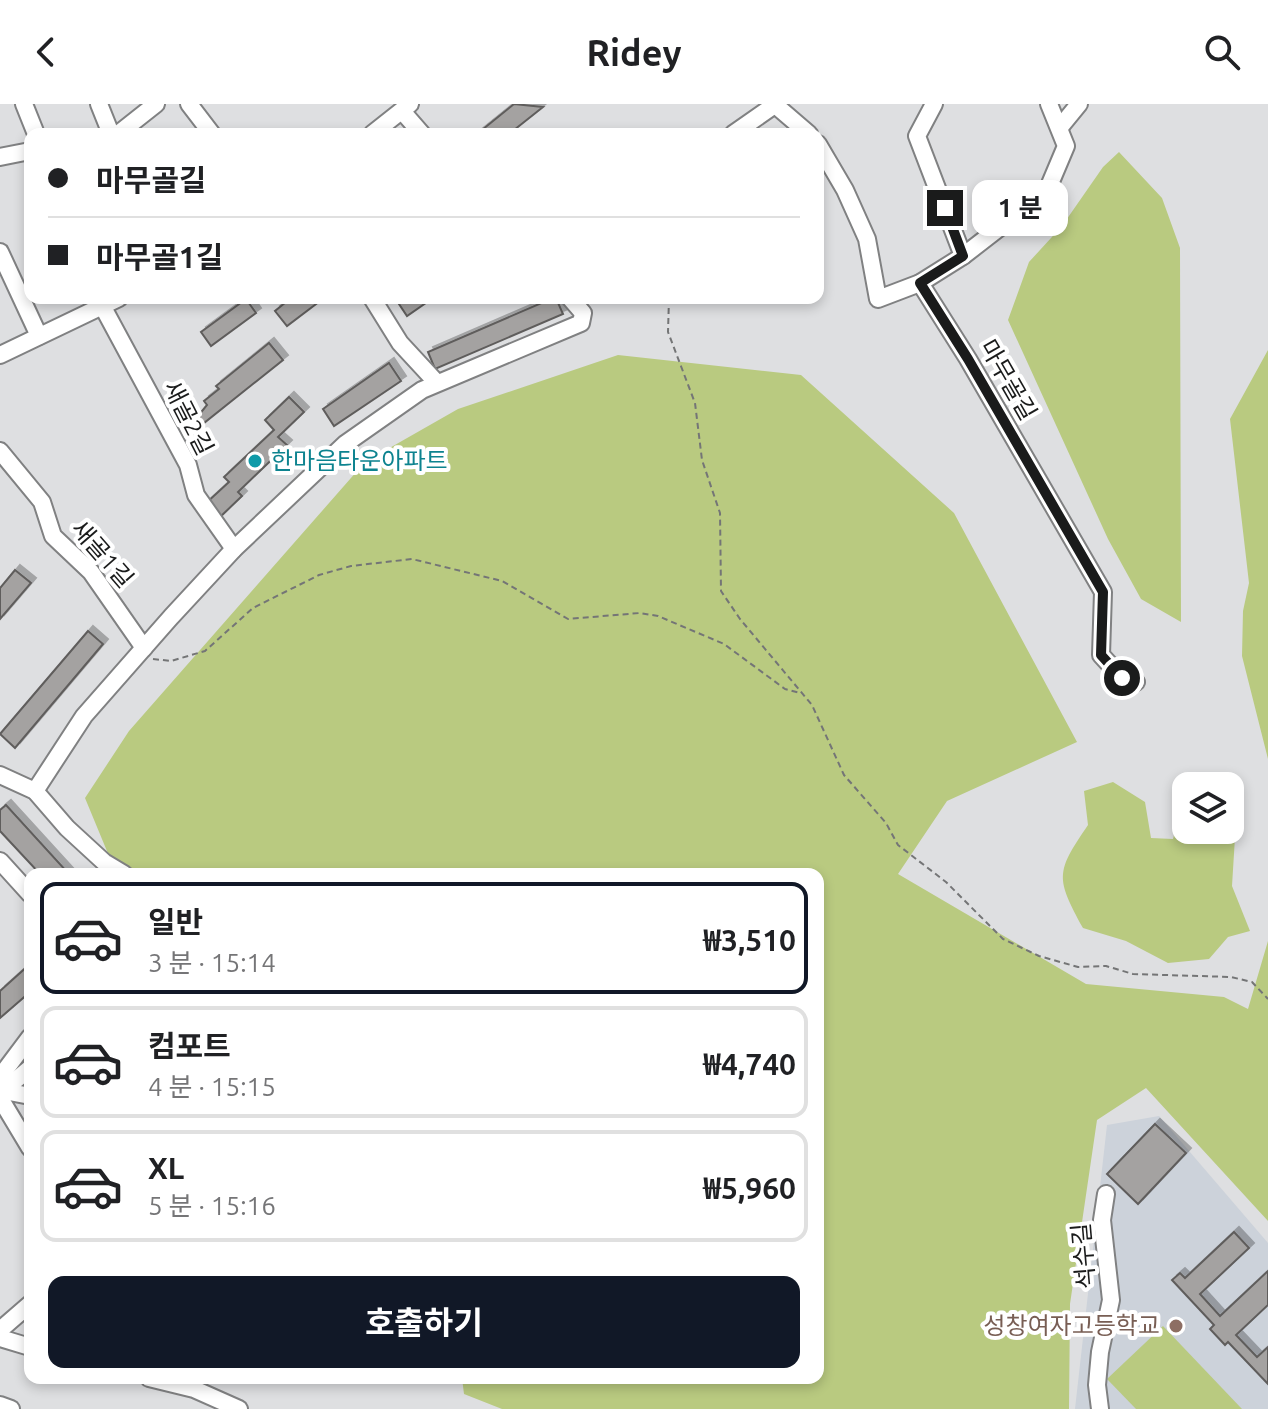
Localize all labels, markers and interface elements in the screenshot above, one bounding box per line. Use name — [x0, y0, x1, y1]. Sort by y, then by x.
icon: back — [24, 30, 68, 74]
icon: search — [1200, 30, 1244, 74]
text: Ridey — [586, 32, 682, 73]
text: 마무골길 — [96, 163, 206, 197]
callout: 1 분 — [973, 180, 1069, 236]
route end — [927, 190, 963, 226]
text: 1 분 — [998, 193, 1042, 222]
text: 마무골1길 — [96, 240, 223, 274]
street label: 마무골길 — [975, 335, 1042, 425]
street label: 새골2길 — [158, 376, 219, 459]
place label: 한마음타운아파트 — [271, 447, 448, 474]
marker: 한마음타운아파트 — [246, 452, 264, 470]
street label: 새골1길 — [66, 515, 139, 593]
route start — [1104, 660, 1140, 696]
map controls — [1172, 772, 1244, 844]
button: layers — [1172, 772, 1244, 844]
icon: car — [52, 902, 124, 974]
text: 일반 — [148, 905, 203, 939]
text: ₩3,510 — [703, 923, 796, 957]
text: 3 분 · 15:14 — [148, 948, 276, 977]
icon: car — [52, 1026, 124, 1098]
text: 컴포트 — [148, 1029, 231, 1063]
text: ₩4,740 — [703, 1047, 796, 1081]
text: 4 분 · 15:15 — [148, 1072, 276, 1101]
icon: car — [52, 1150, 124, 1222]
text: XL — [148, 1151, 184, 1185]
text: ₩5,960 — [703, 1171, 796, 1205]
text: 5 분 · 15:16 — [148, 1191, 276, 1220]
street label: 석수길 — [1067, 1222, 1100, 1290]
button: 호출하기 — [48, 1276, 800, 1368]
place label: 성창여자고등학교 — [983, 1312, 1160, 1339]
marker: 성창여자고등학교 — [1167, 1317, 1185, 1335]

